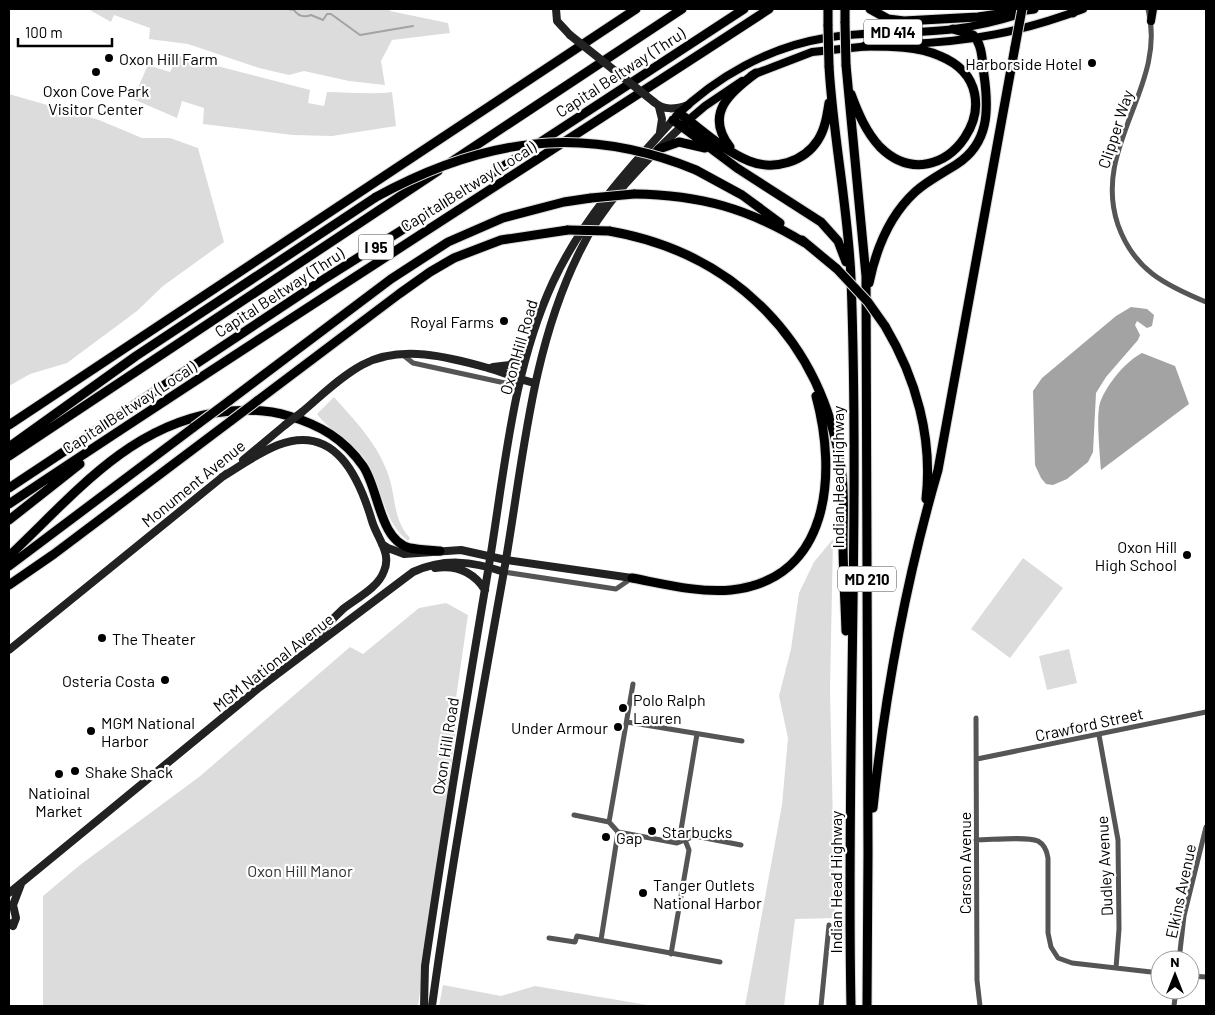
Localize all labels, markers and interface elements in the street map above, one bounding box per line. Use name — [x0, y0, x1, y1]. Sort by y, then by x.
scale bar — [18, 15, 111, 47]
road number: MD 414 — [864, 20, 922, 44]
text: 100 m — [25, 23, 63, 41]
street label: Capital Beltway (Thru) — [552, 23, 689, 121]
place label: Oxon Hill Farm — [119, 49, 218, 68]
marker: Oxon Hill Farm — [103, 52, 115, 64]
place label: Harborside Hotel — [965, 54, 1082, 73]
marker: Harborside Hotel — [1086, 57, 1098, 69]
marker: Oxon Cove Park Visitor Center — [90, 66, 102, 78]
place label: Oxon Cove Park Visitor Center — [43, 81, 149, 118]
street label: Clipper Way — [1093, 87, 1137, 171]
street label: Capital Beltway (Local) — [397, 136, 540, 235]
road number: I 95 — [358, 234, 394, 260]
street label: Capital Beltway (Thru) — [211, 243, 348, 341]
street label: Oxon Hill Road — [495, 297, 541, 397]
place label: Royal Farms — [410, 312, 494, 331]
marker: Royal Farms — [498, 315, 510, 327]
street label: Capital Beltway (Local) — [58, 356, 200, 457]
street label: Indian Head Highway — [828, 405, 847, 548]
street label: Monument Avenue — [137, 435, 249, 531]
place label: Oxon Hill High School — [1095, 537, 1177, 574]
marker: Oxon Hill High School — [1181, 549, 1193, 561]
road number: MD 210 — [838, 566, 896, 592]
street label: MGM National Avenue — [209, 609, 337, 715]
place label: The Theater — [112, 629, 196, 648]
marker: The Theater — [96, 632, 108, 644]
place label: Osteria Costa — [62, 671, 155, 690]
marker: Osteria Costa — [159, 674, 171, 686]
place label: Polo Ralph Lauren — [633, 690, 706, 727]
street label: Oxon Hill Road — [428, 696, 462, 796]
marker: Polo Ralph Lauren — [617, 702, 629, 714]
street label: Crawford Street — [1033, 703, 1145, 745]
place label: MGM National Harbor — [101, 713, 195, 750]
place label: Under Armour — [511, 718, 608, 737]
marker: Under Armour — [612, 721, 624, 733]
marker: MGM National Harbor — [85, 725, 97, 737]
place label: Shake Shack — [85, 762, 173, 781]
marker: Shake Shack — [69, 765, 81, 777]
marker: Natioinal Market — [53, 768, 65, 780]
place label: Natioinal Market — [28, 783, 90, 820]
street label: Indian Head Highway — [826, 810, 845, 953]
street label: Carson Avenue — [955, 812, 974, 914]
street label: Dudley Avenue — [1092, 815, 1116, 917]
place label: Starbucks — [662, 822, 732, 841]
marker: Starbucks — [646, 825, 658, 837]
place label: Gap — [616, 828, 643, 847]
marker: Gap — [600, 831, 612, 843]
street label: Elkins Avenue — [1161, 842, 1199, 940]
park label: Oxon Hill Manor — [247, 861, 353, 880]
place label: Tanger Outlets National Harbor — [653, 875, 762, 912]
marker: Tanger Outlets National Harbor — [637, 887, 649, 899]
north arrow — [1150, 950, 1200, 1000]
text: N — [1170, 953, 1180, 970]

